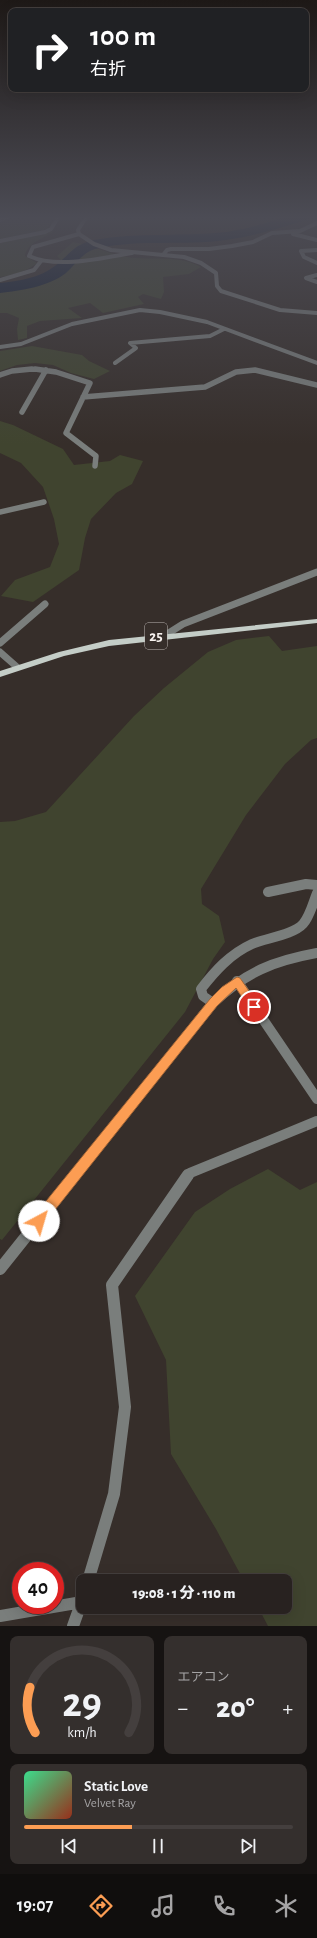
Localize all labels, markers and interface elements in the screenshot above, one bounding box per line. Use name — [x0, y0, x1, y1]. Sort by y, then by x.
text: 100 m — [90, 23, 156, 51]
icon: right — [24, 24, 76, 76]
text: 右折 — [90, 61, 126, 79]
road number: 25 — [145, 623, 167, 649]
pin — [237, 990, 271, 1024]
icon: arrive — [243, 996, 265, 1018]
position arrow — [18, 1200, 60, 1242]
speed limit sign: 40 — [12, 1562, 64, 1614]
text: 19:08 · 1 分 · 110 m — [133, 1586, 235, 1601]
text: エアコン — [178, 1671, 230, 1684]
text: 29 — [62, 1683, 102, 1724]
text: 20° — [216, 1693, 255, 1723]
text: − — [178, 1697, 188, 1719]
text: + — [282, 1697, 293, 1719]
text: km/h — [67, 1726, 96, 1740]
text: Static Love — [84, 1779, 148, 1794]
text: Velvet Ray — [84, 1797, 136, 1810]
icon: previous — [58, 1835, 80, 1857]
icon: pause — [147, 1835, 169, 1857]
icon: next — [237, 1835, 259, 1857]
icon: directions — [87, 1892, 115, 1920]
icon: music — [149, 1892, 177, 1920]
icon: phone — [210, 1892, 238, 1920]
icon: climate — [272, 1892, 300, 1920]
text: 19:07 — [17, 1897, 53, 1915]

